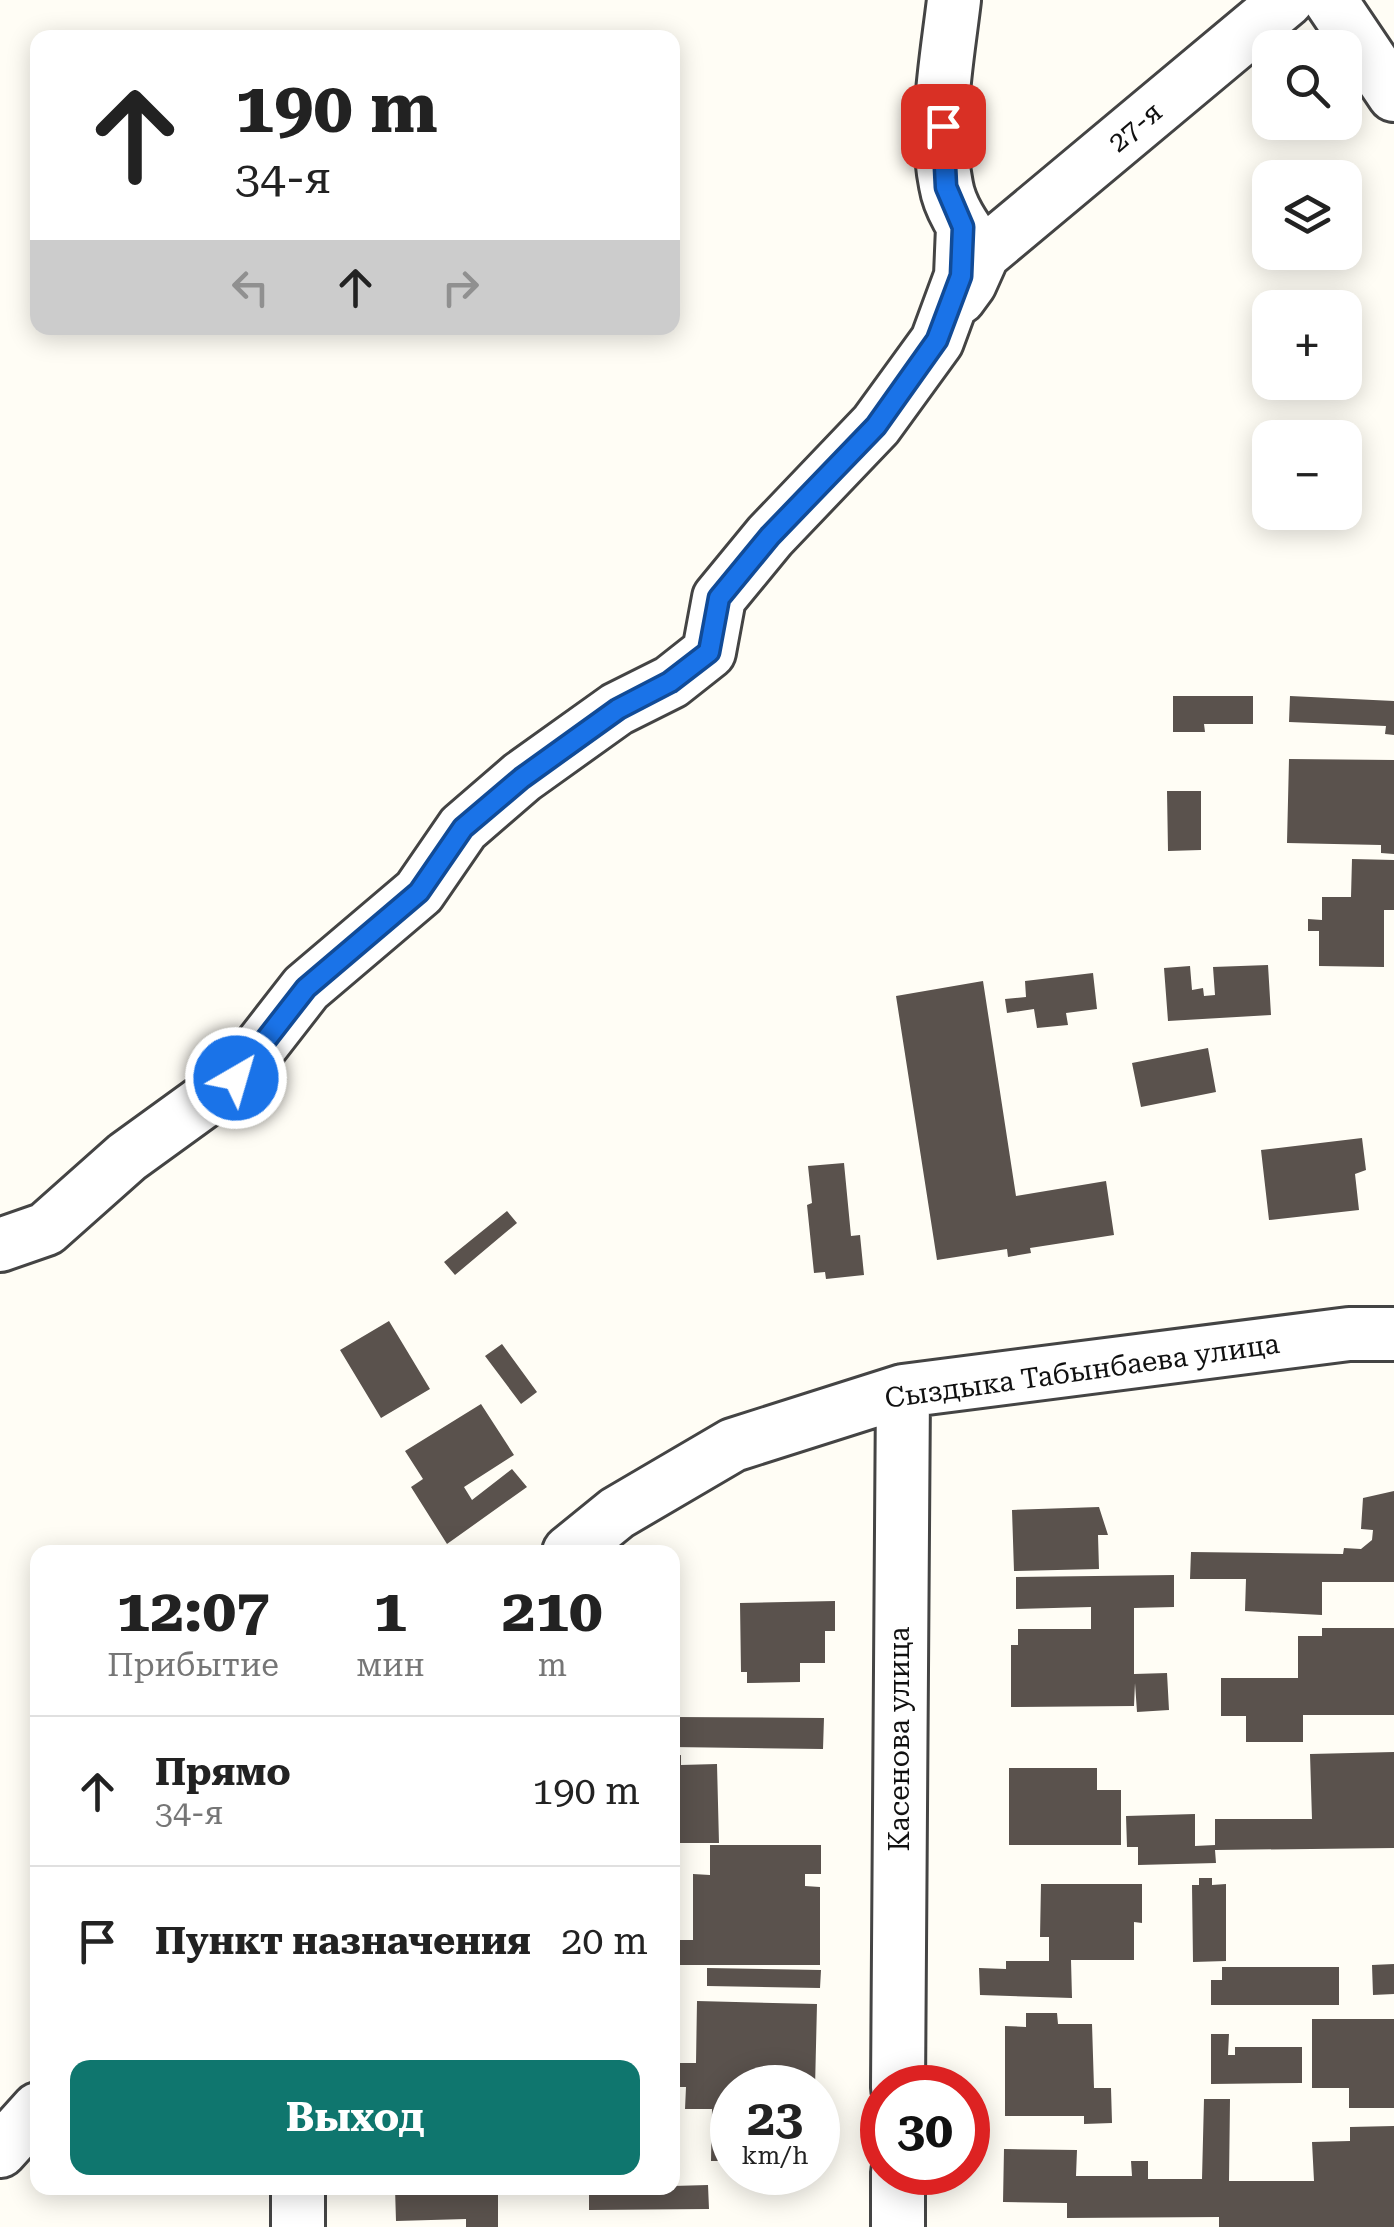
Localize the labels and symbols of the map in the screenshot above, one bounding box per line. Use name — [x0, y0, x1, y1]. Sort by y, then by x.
pin — [901, 84, 986, 169]
street label: 27-я — [1102, 95, 1168, 159]
position arrow — [184, 1026, 288, 1130]
street label: Сыздыка Табынбаева улица — [883, 1327, 1281, 1415]
street label: Касенова улица — [883, 1627, 916, 1851]
speed limit sign: 30 — [860, 2065, 990, 2195]

